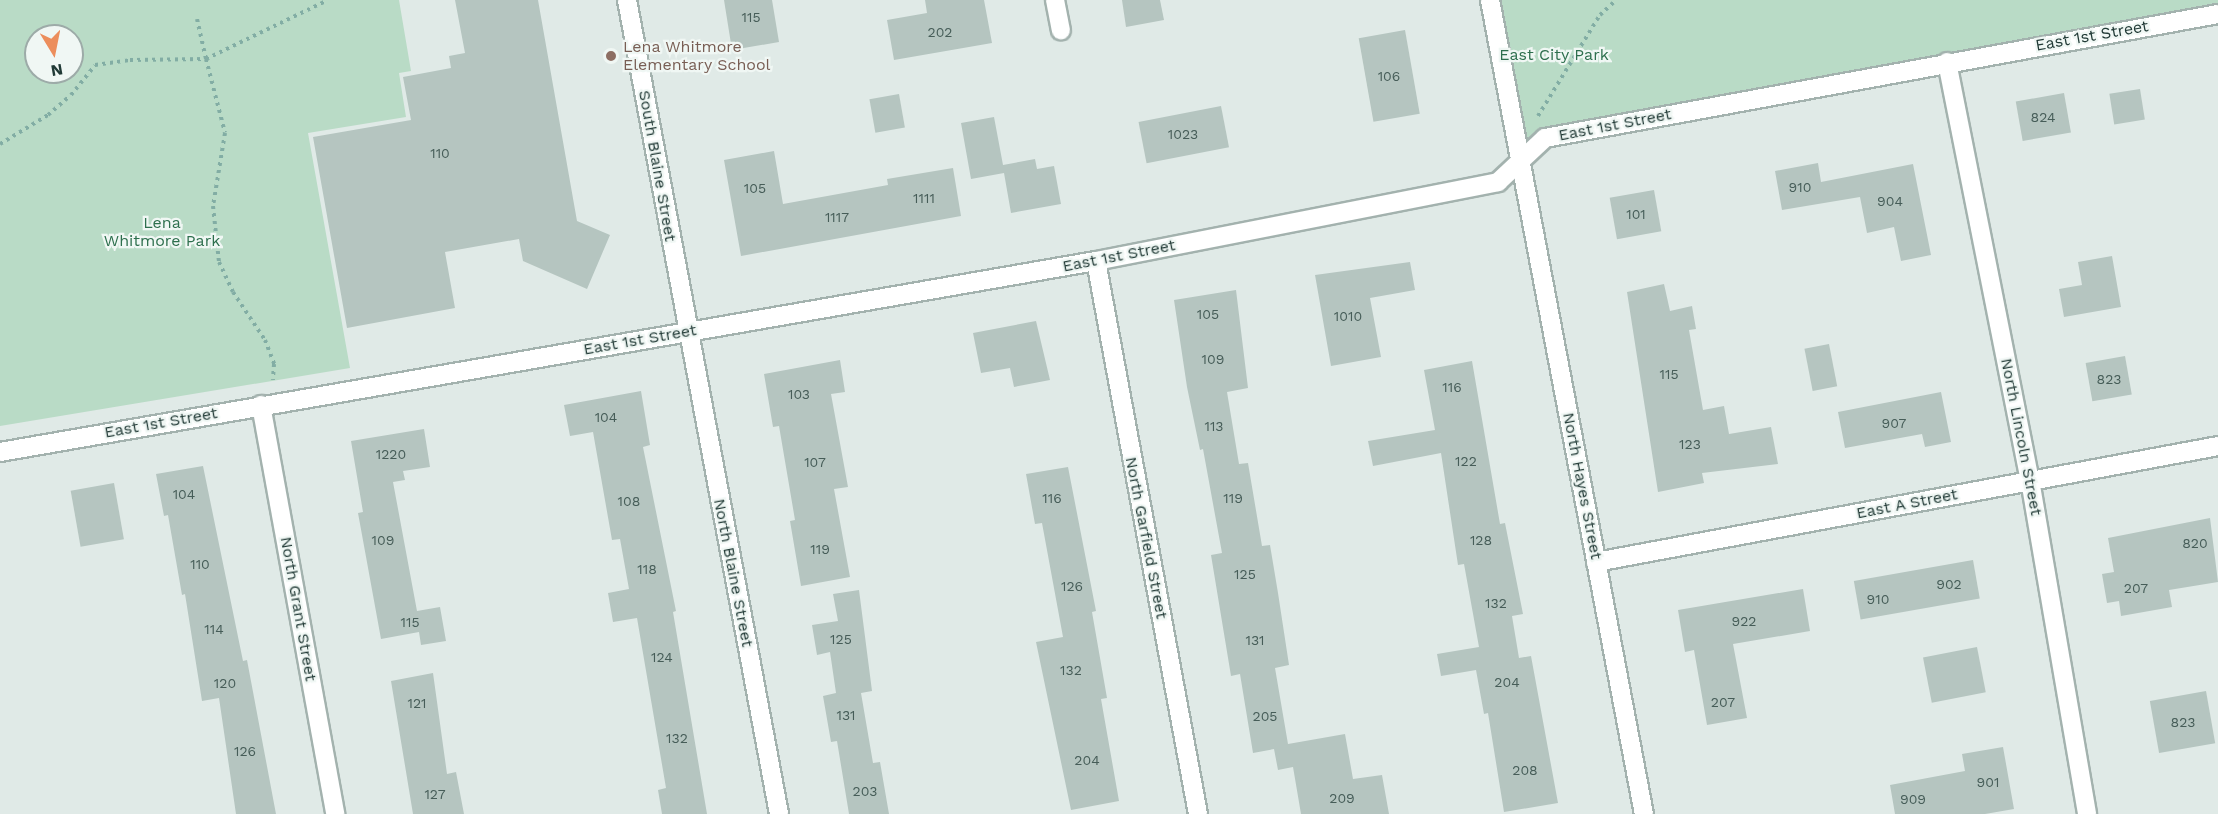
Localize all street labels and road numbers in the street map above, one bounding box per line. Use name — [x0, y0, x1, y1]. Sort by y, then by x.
street label: East 1st Street — [2034, 17, 2150, 55]
street label: South Blaine Street — [634, 89, 680, 243]
street label: East 1st Street — [1557, 105, 1673, 145]
street label: East 1st Street — [1061, 236, 1177, 276]
street label: East 1st Street — [582, 321, 698, 359]
street label: North Lincoln Street — [1996, 357, 2046, 517]
street label: East 1st Street — [103, 404, 219, 442]
street label: North Hayes Street — [1558, 411, 1606, 561]
street label: North Garfield Street — [1121, 455, 1171, 621]
street label: East A Street — [1854, 485, 1960, 523]
street label: North Blaine Street — [709, 497, 757, 649]
street label: North Grant Street — [276, 535, 320, 683]

